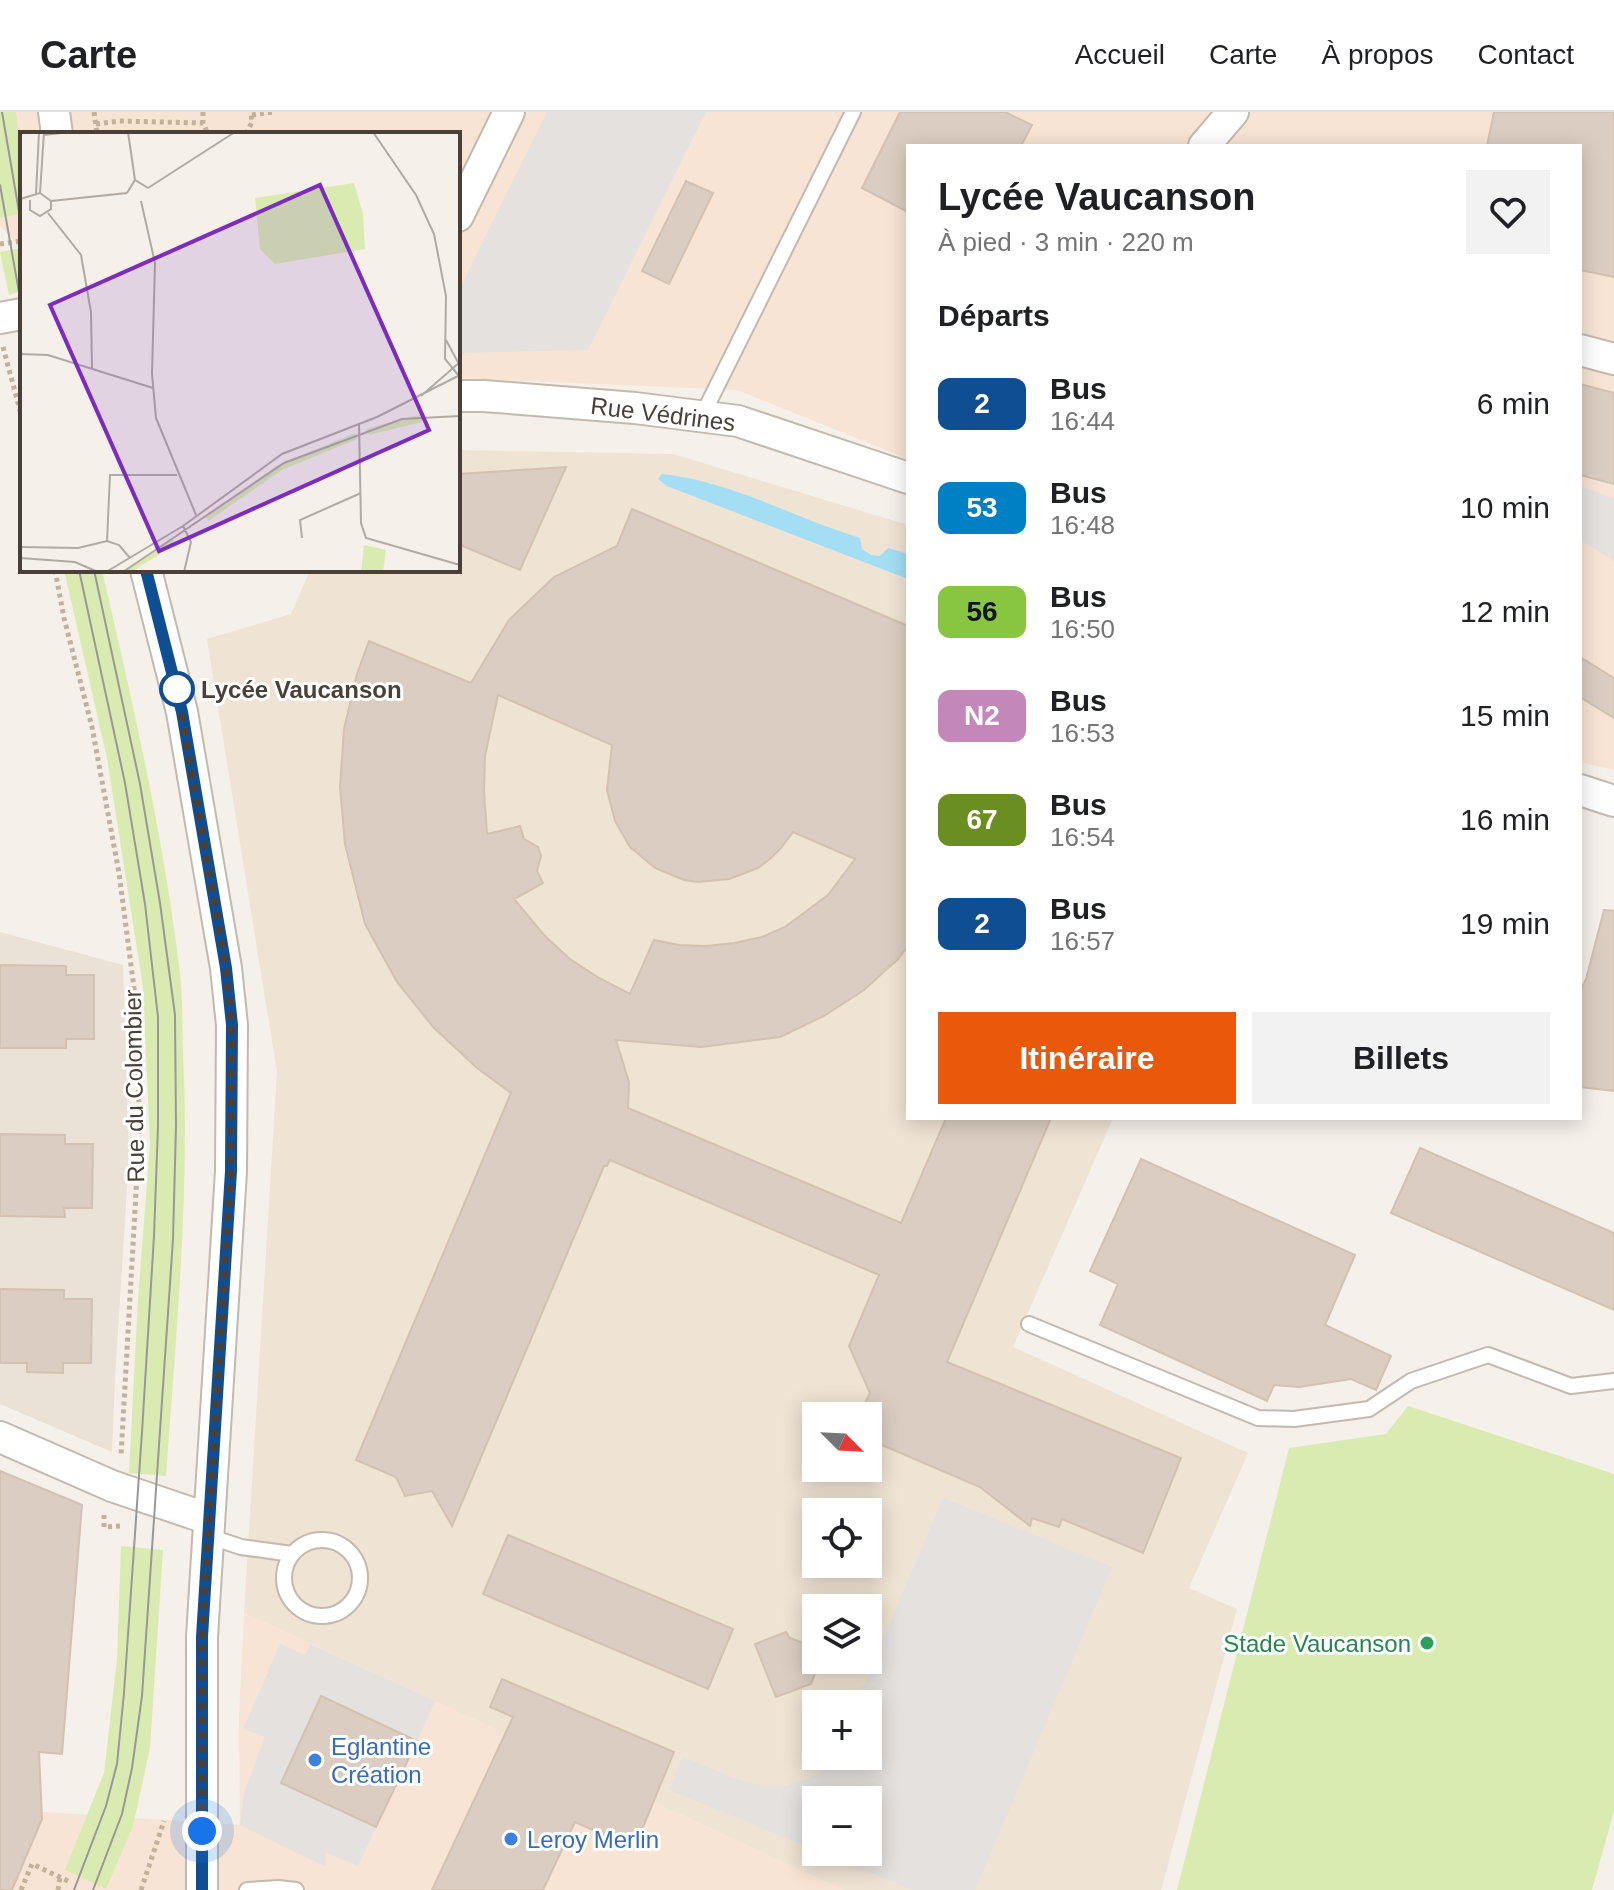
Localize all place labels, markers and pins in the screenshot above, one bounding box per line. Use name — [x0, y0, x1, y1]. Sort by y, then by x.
marker: Lycée Vaucanson — [160, 672, 194, 706]
place label: Lycée Vaucanson — [201, 676, 402, 703]
place label: Stade Vaucanson — [1223, 1630, 1411, 1657]
marker: Stade Vaucanson — [1418, 1634, 1436, 1652]
place label: Eglantine Création — [331, 1733, 431, 1788]
marker: Eglantine Création — [306, 1751, 324, 1769]
place label: Leroy Merlin — [527, 1826, 659, 1853]
marker: Leroy Merlin — [502, 1830, 520, 1848]

